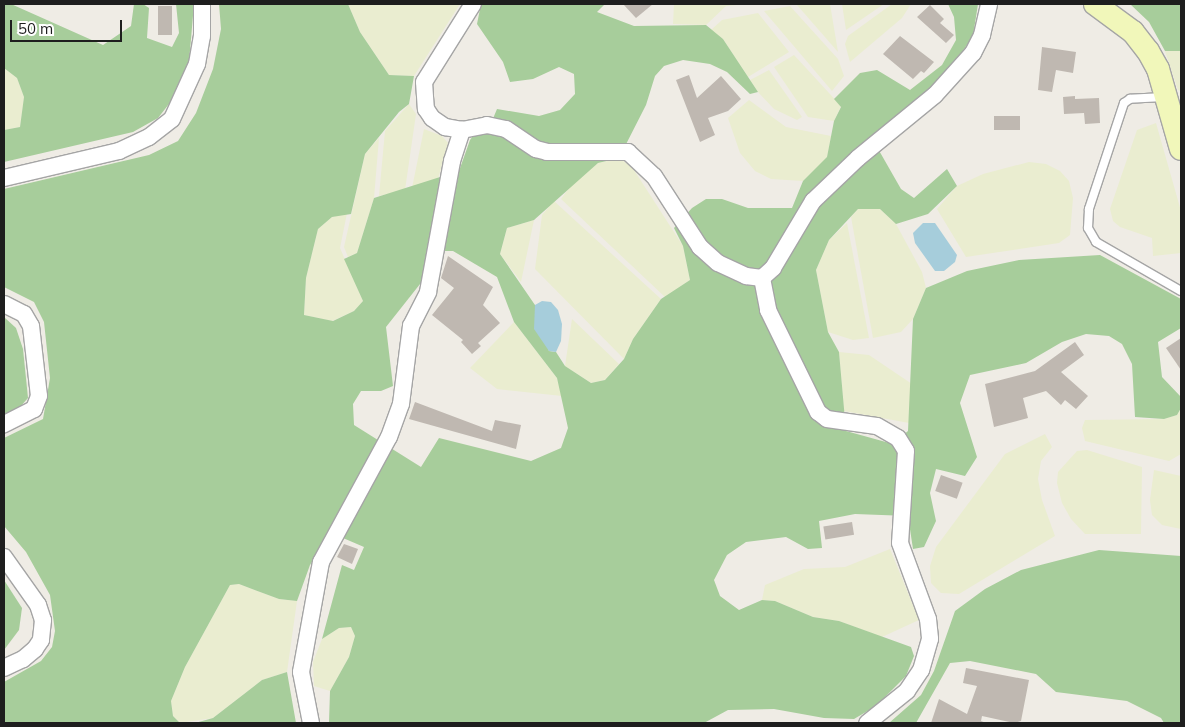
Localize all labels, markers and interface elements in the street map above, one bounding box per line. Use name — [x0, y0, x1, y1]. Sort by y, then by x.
scale bar — [12, 10, 125, 42]
text: 50 m — [18, 19, 53, 38]

